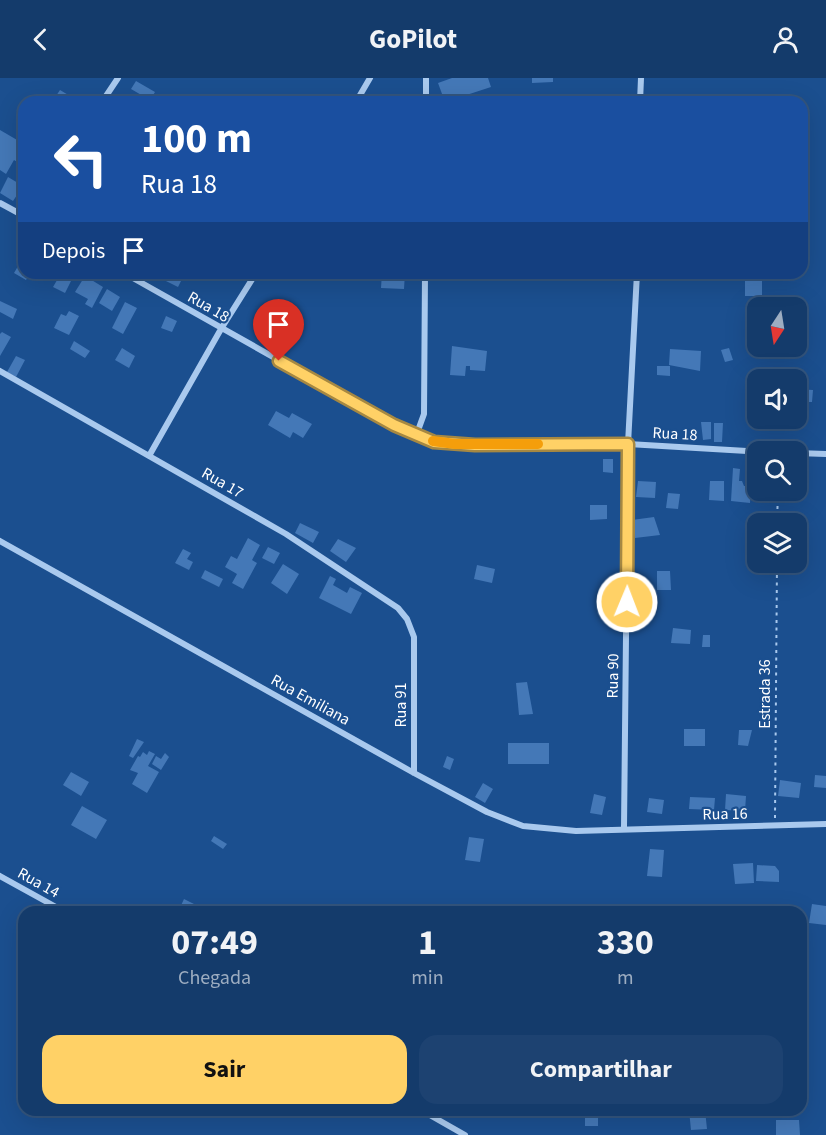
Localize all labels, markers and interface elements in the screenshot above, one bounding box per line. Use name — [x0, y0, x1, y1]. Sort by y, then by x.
text: GoPilot — [369, 20, 457, 59]
icon: back — [24, 23, 57, 56]
icon: person — [769, 23, 802, 56]
text: 100 m — [141, 109, 252, 169]
icon: left — [42, 120, 120, 198]
text: Rua 18 — [141, 165, 217, 204]
icon: arrive — [117, 234, 150, 267]
text: Depois — [42, 235, 105, 267]
street label: Rua 18 — [184, 286, 234, 328]
north arrow — [747, 297, 807, 357]
map controls — [747, 297, 807, 573]
pin — [253, 299, 304, 361]
icon: arrive — [262, 308, 295, 341]
button: sound — [747, 369, 807, 429]
street label: Rua 18 — [652, 422, 698, 446]
button: search — [747, 441, 807, 501]
street label: Rua 17 — [198, 462, 248, 504]
button: layers — [747, 513, 807, 573]
position arrow — [595, 570, 659, 634]
street label: Rua 90 — [602, 653, 624, 699]
street label: Estrada 36 — [754, 659, 776, 729]
street label: Rua Emiliana — [267, 669, 354, 731]
street label: Rua 91 — [390, 682, 412, 727]
street label: Rua 16 — [702, 803, 748, 825]
street label: Rua 14 — [14, 862, 64, 903]
text: 07:49 — [171, 917, 258, 968]
text: 1 — [418, 917, 437, 968]
text: 330 — [597, 917, 654, 968]
text: Chegada — [178, 964, 251, 992]
text: min — [411, 964, 444, 992]
text: m — [617, 964, 634, 992]
button: Sair — [42, 1035, 407, 1104]
button: Compartilhar — [419, 1035, 783, 1104]

